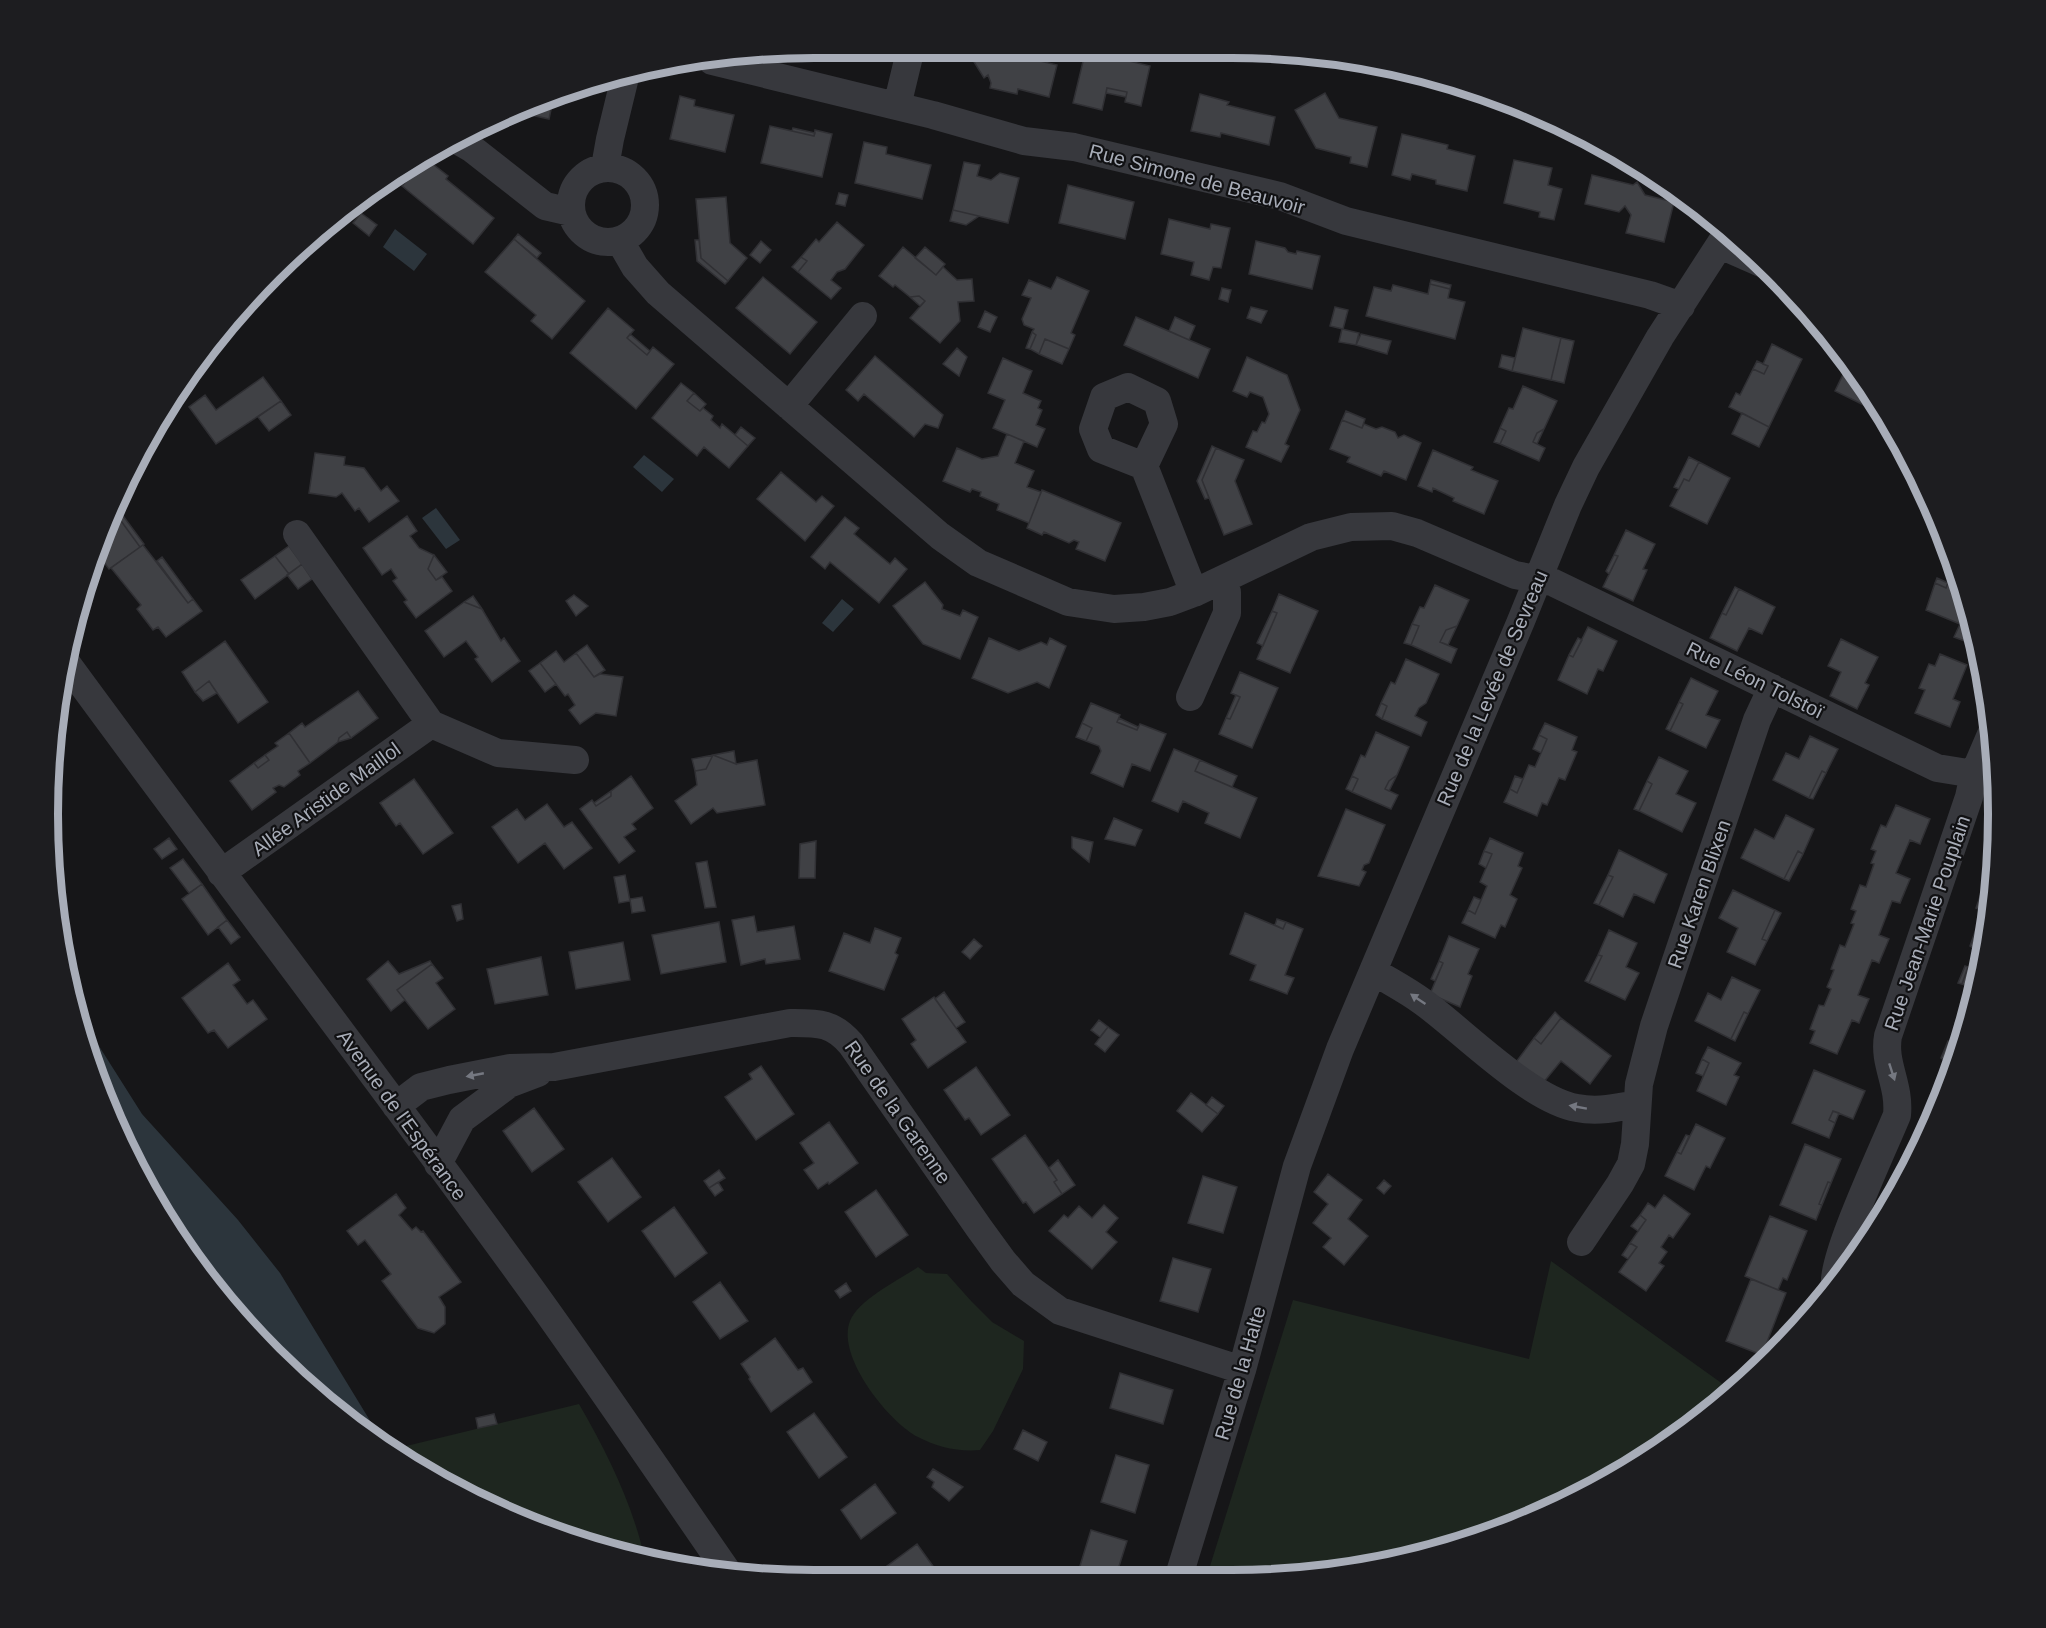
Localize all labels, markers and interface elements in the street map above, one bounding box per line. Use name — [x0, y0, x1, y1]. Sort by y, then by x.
street label: Rue Simone de Beauvoir — [1087, 140, 1308, 218]
street label: Rue de la Levée de Sevreau — [1432, 567, 1552, 809]
street label: Rue Léon Tolstoï — [1683, 637, 1828, 723]
street label: Allée Aristide Maillol — [248, 738, 404, 860]
street label: Rue Jean-Marie Pouplain — [1880, 813, 1974, 1033]
street label: Rue Karen Blixen — [1663, 817, 1735, 971]
one-way arrow — [1411, 993, 1427, 1005]
street label: Avenue de l'Espérance — [333, 1026, 471, 1204]
street label: Rue de la Garenne — [841, 1036, 955, 1188]
one-way arrow — [1887, 1063, 1897, 1081]
one-way arrow — [465, 1071, 484, 1080]
one-way arrow — [1569, 1102, 1588, 1111]
street label: Rue de la Halte — [1210, 1304, 1270, 1442]

